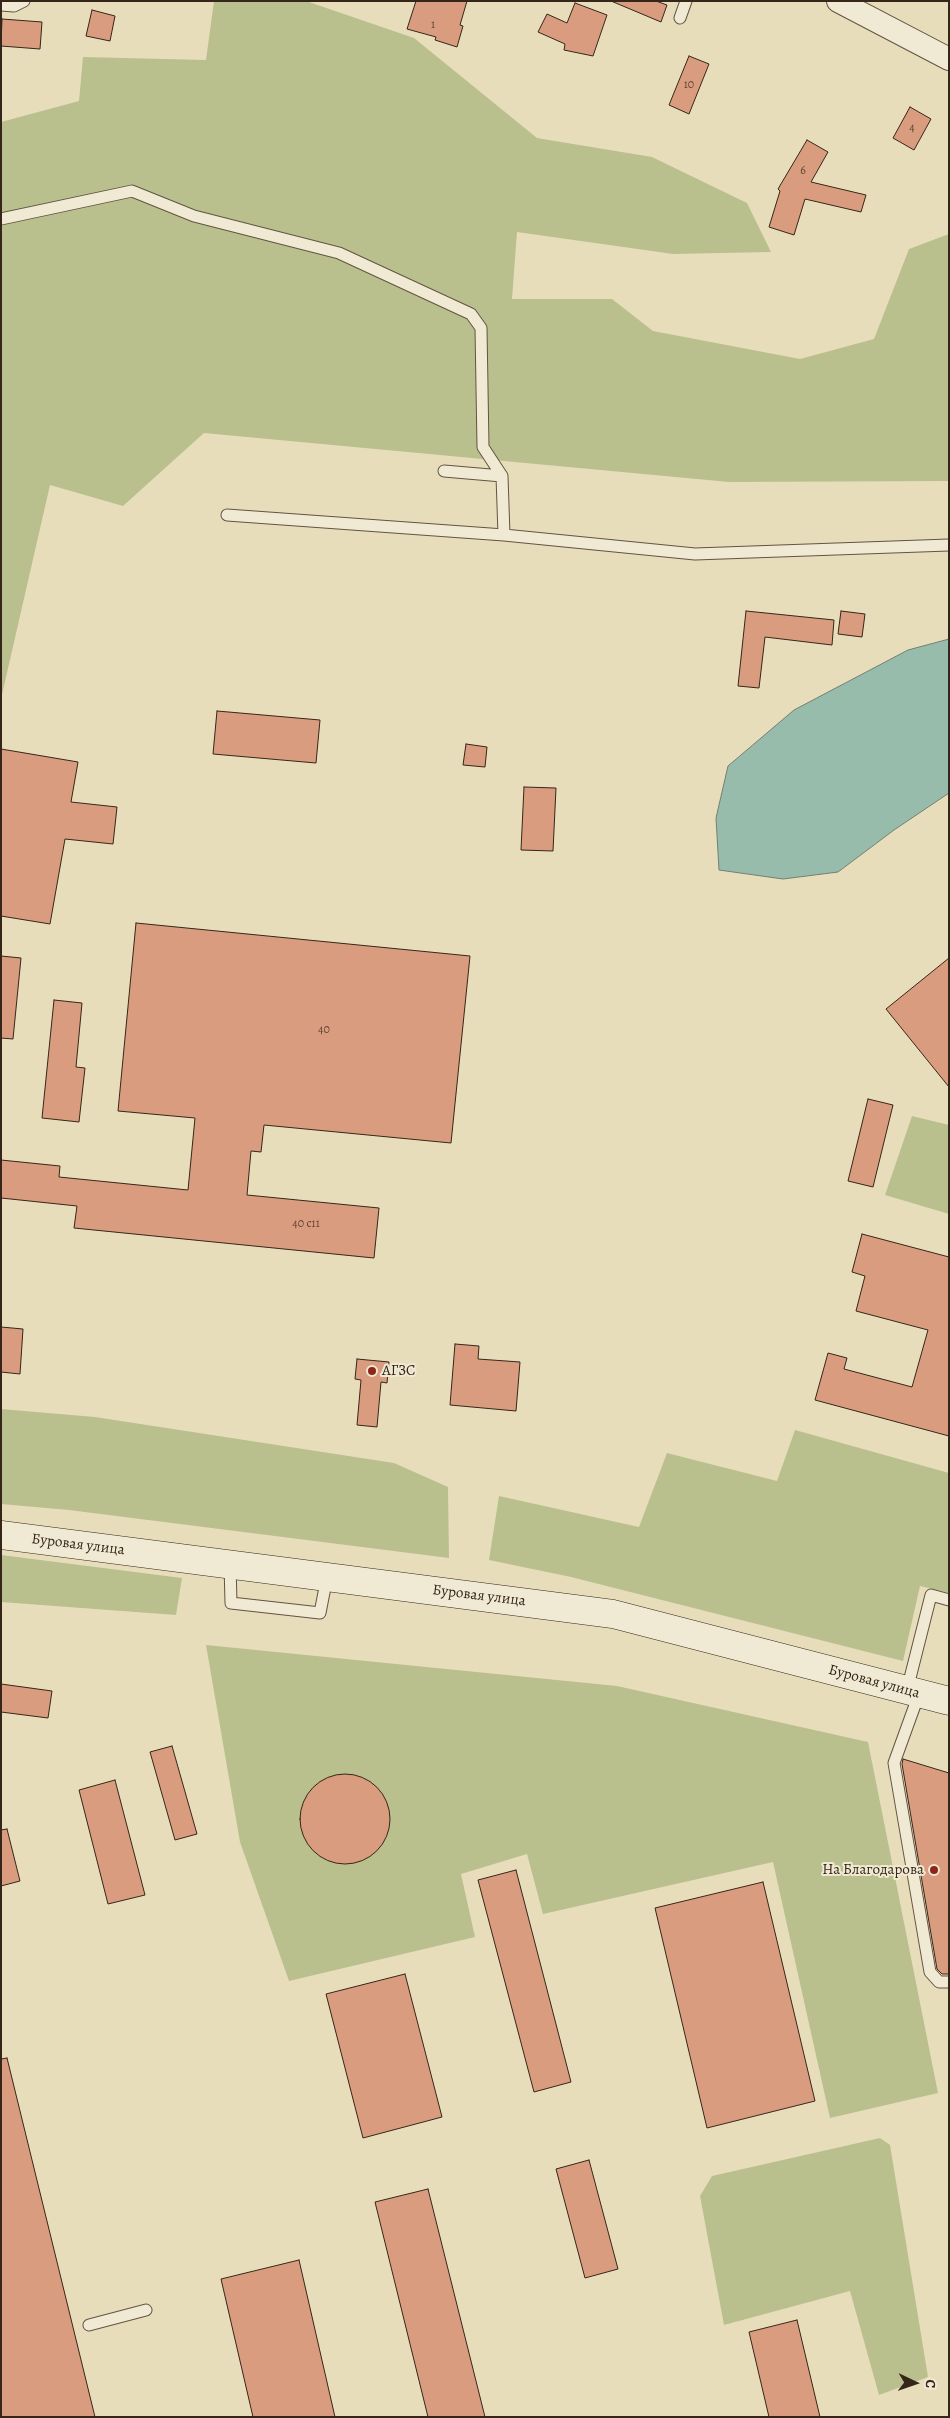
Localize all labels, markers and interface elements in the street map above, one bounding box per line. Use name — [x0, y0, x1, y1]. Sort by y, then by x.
house number: 1 — [431, 18, 435, 32]
house number: 10 — [684, 78, 694, 92]
house number: 4 — [909, 121, 915, 135]
house number: 6 — [800, 164, 806, 178]
house number: 40 — [318, 1023, 330, 1037]
house number: 40 с11 — [292, 1217, 320, 1231]
place label: АГЗС — [382, 1362, 415, 1380]
marker: АГЗС — [366, 1365, 378, 1377]
street label: Буровая улица — [30, 1530, 126, 1560]
street label: Буровая улица — [431, 1581, 527, 1611]
street label: Буровая улица — [826, 1661, 922, 1703]
place label: На Благодарова — [822, 1861, 924, 1879]
marker: На Благодарова — [928, 1864, 940, 1876]
north arrow — [890, 2358, 940, 2408]
text: С — [921, 2379, 940, 2389]

